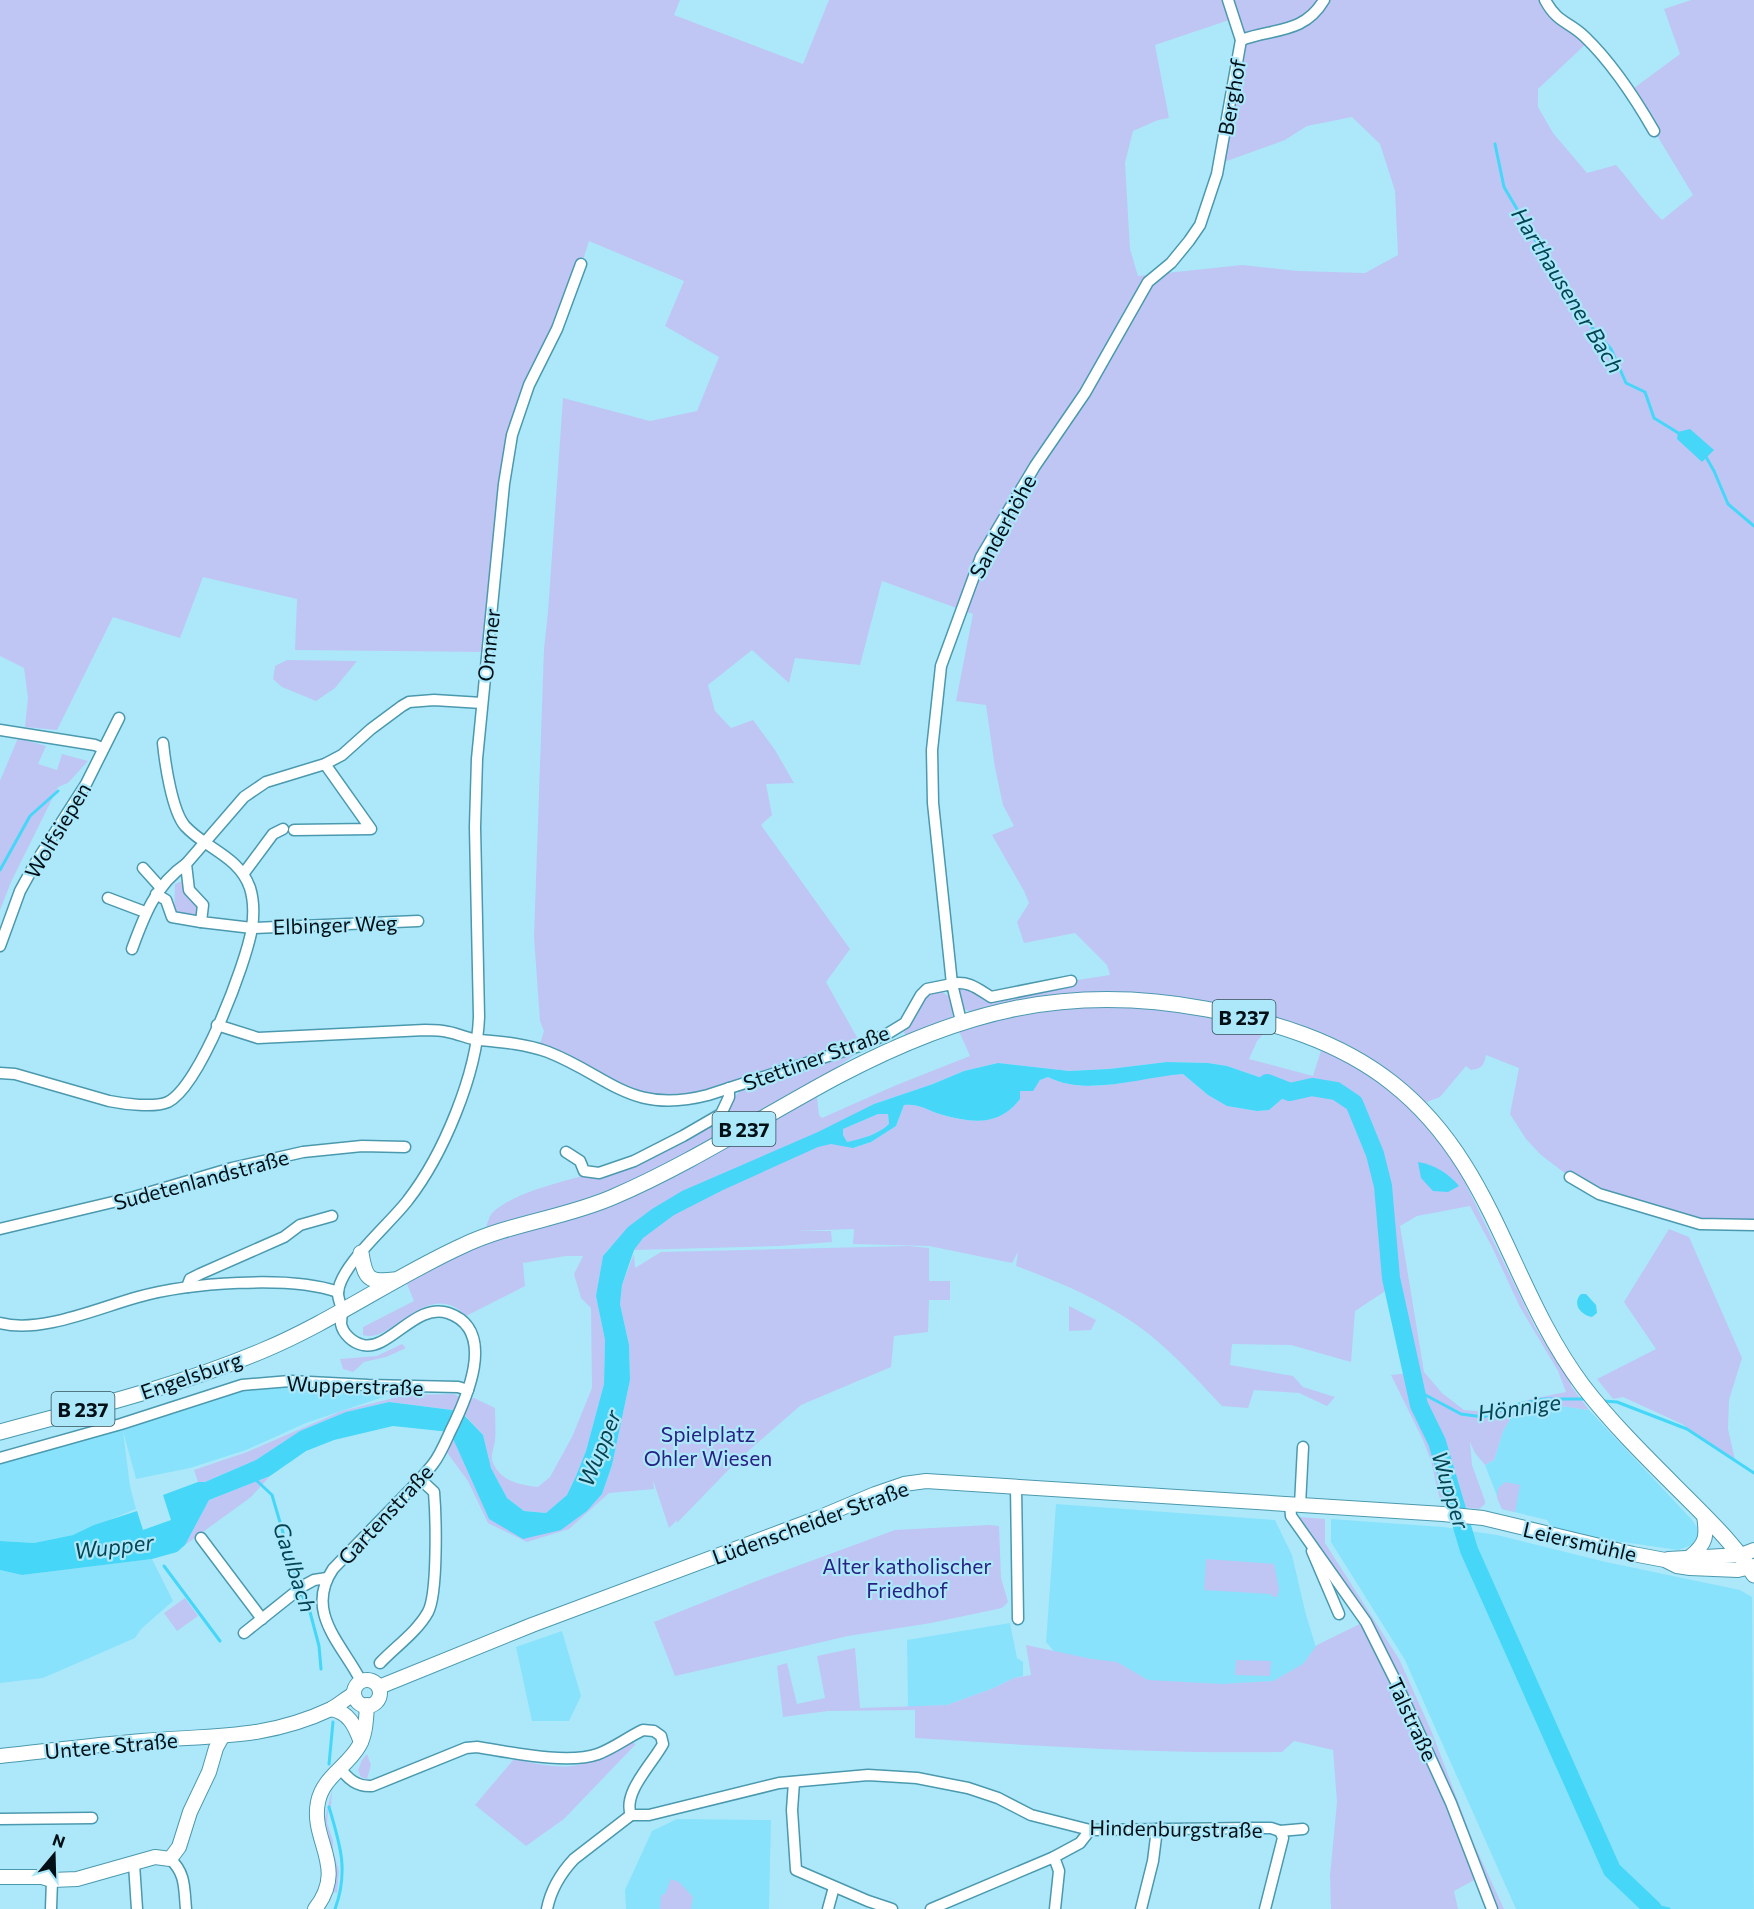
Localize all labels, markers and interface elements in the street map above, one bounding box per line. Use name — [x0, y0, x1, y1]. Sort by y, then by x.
street label: Berghof — [1212, 56, 1250, 137]
water label: Harthausener Bach — [1506, 202, 1630, 378]
street label: Sanderhöhe — [963, 470, 1041, 582]
street label: Ommer — [472, 607, 504, 683]
street label: Wolfsiepen — [19, 778, 95, 882]
street label: Elbinger Weg — [272, 909, 398, 939]
road number: B 237 — [1212, 1000, 1276, 1034]
street label: Stettiner Straße — [740, 1019, 892, 1095]
road number: B 237 — [712, 1112, 776, 1146]
street label: Sudetenlandstraße — [111, 1144, 291, 1214]
street label: Engelsburg — [137, 1346, 245, 1404]
street label: Wupperstraße — [286, 1370, 424, 1400]
water label: Hönnige — [1476, 1388, 1563, 1426]
road number: B 237 — [52, 1392, 115, 1426]
water label: Wupper — [571, 1405, 627, 1490]
park label: Spielplatz Ohler Wiesen — [644, 1421, 772, 1470]
water label: Wupper — [1426, 1448, 1476, 1533]
street label: Gartenstraße — [332, 1459, 438, 1569]
street label: Lüdenscheider Straße — [709, 1475, 911, 1569]
street label: Leiersmühle — [1521, 1516, 1639, 1566]
water label: Gaulbach — [268, 1518, 322, 1616]
water label: Wupper — [73, 1528, 157, 1564]
park label: Alter katholischer Friedhof — [822, 1553, 992, 1602]
street label: Talstraße — [1383, 1673, 1443, 1765]
street label: Untere Straße — [43, 1727, 179, 1763]
street label: Hindenburgstraße — [1089, 1814, 1263, 1842]
north arrow — [24, 1825, 84, 1885]
text: N — [50, 1829, 68, 1851]

